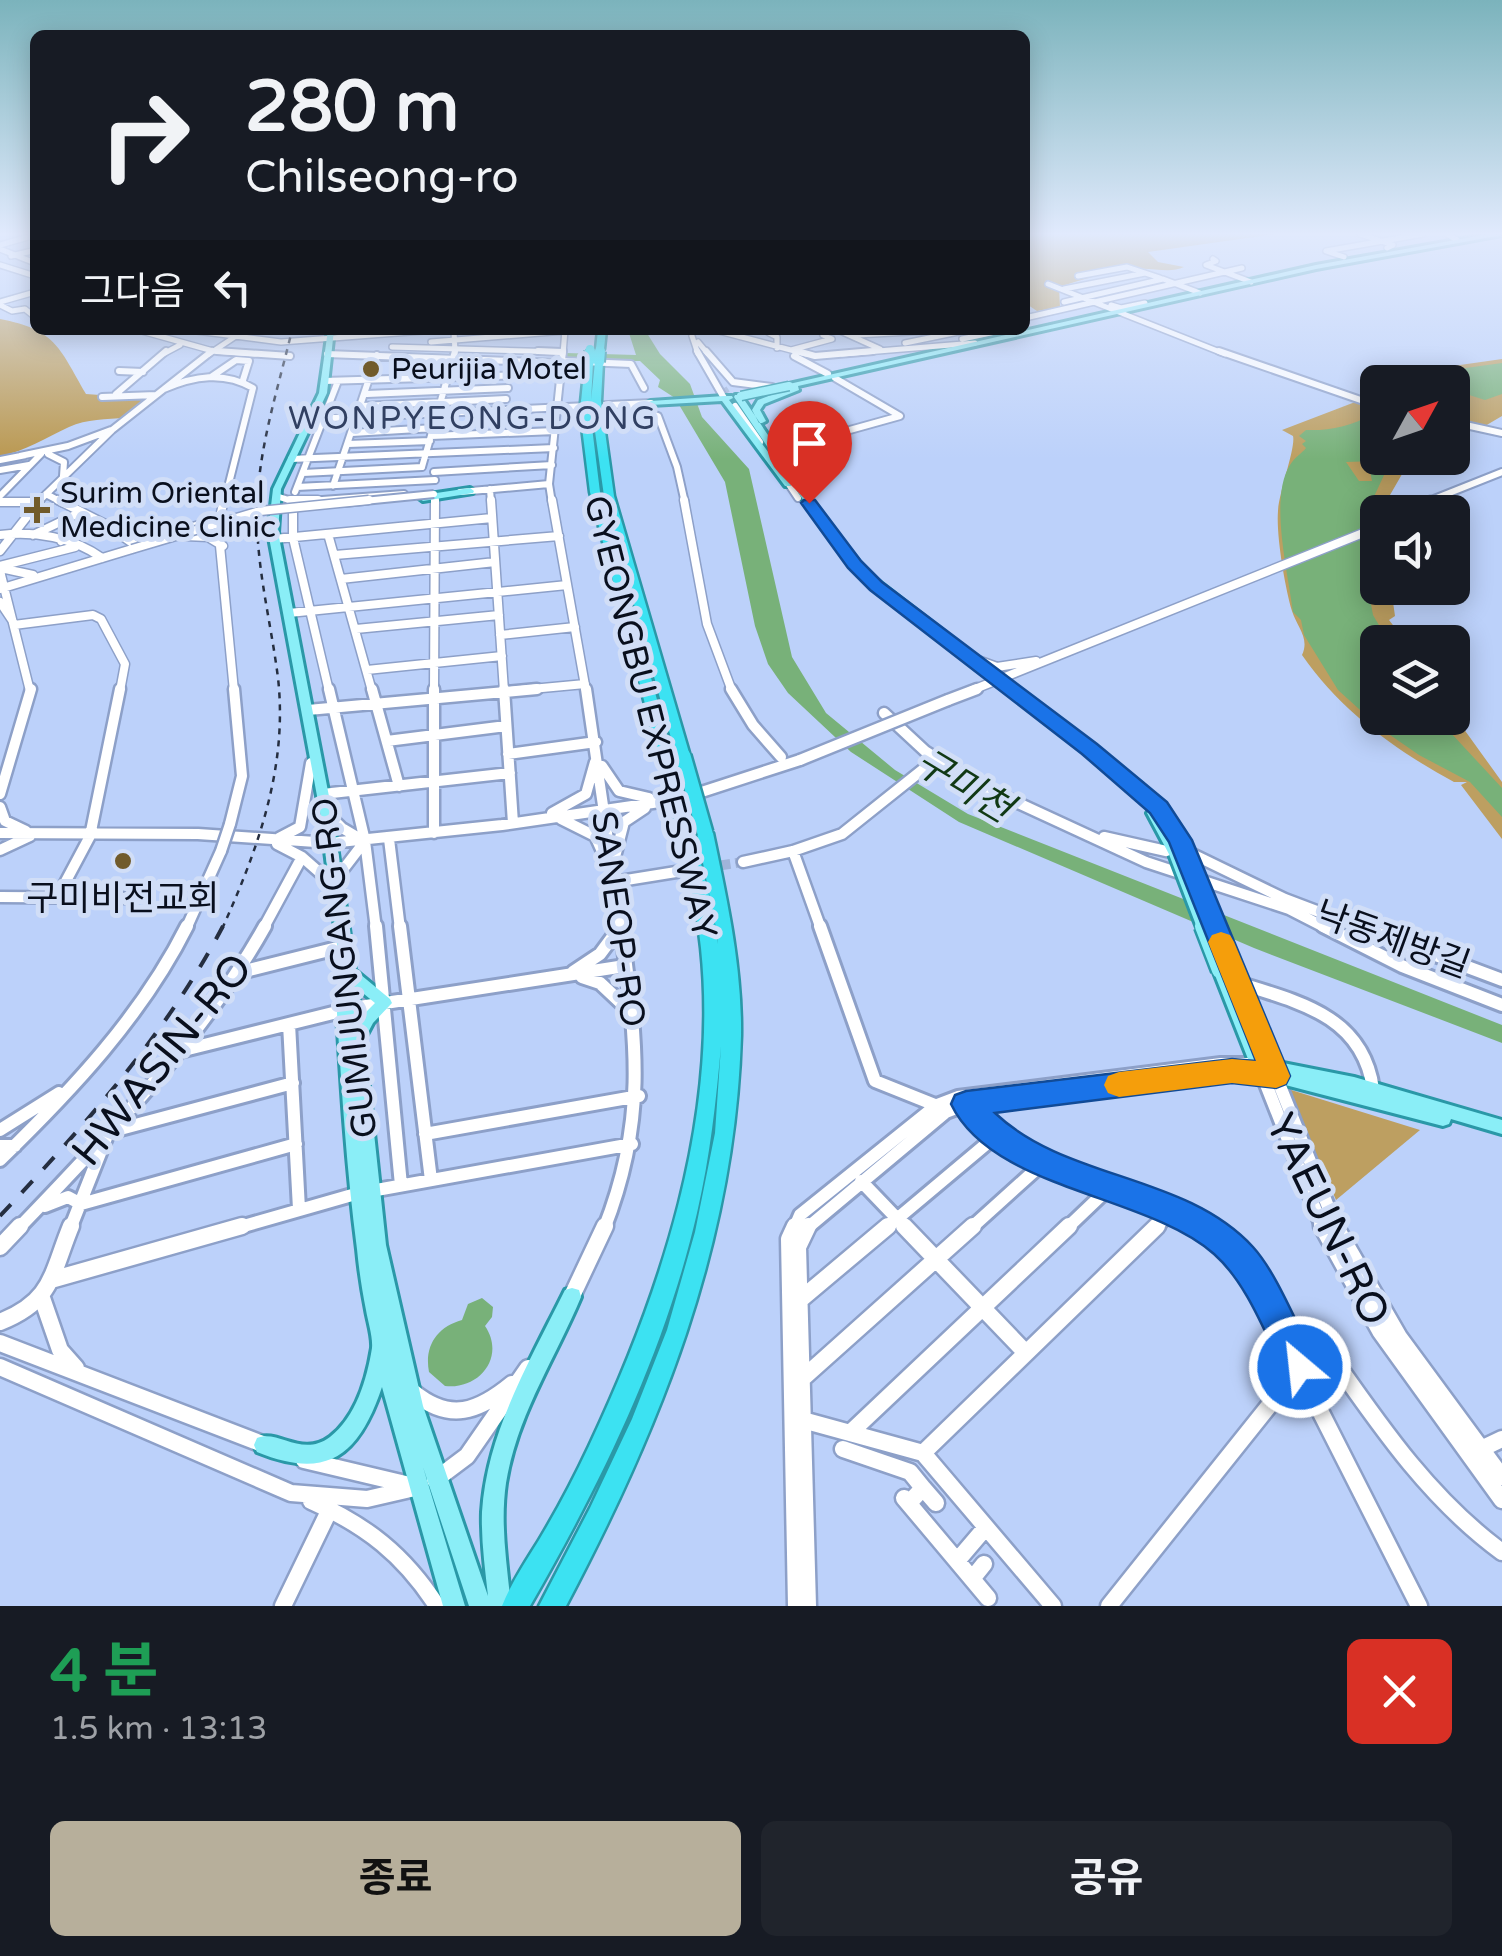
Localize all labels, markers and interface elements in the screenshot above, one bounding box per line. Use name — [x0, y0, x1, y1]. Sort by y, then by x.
text: 280 m — [245, 66, 459, 150]
icon: right — [80, 70, 210, 200]
text: Chilseong-ro — [245, 151, 519, 205]
icon: left — [205, 260, 260, 315]
text: 그다음 — [80, 269, 185, 315]
place label: Peurijia Motel — [391, 351, 587, 388]
marker: Peurijia Motel — [360, 358, 382, 380]
north arrow — [1360, 365, 1470, 475]
map controls — [1360, 365, 1470, 735]
district label: WONPYEONG-DONG — [288, 400, 658, 438]
pin — [767, 401, 852, 504]
icon: arrive — [782, 416, 837, 471]
place label: Surim Oriental Medicine Clinic — [60, 475, 276, 546]
street label: GYEONGBU EXPRESSWAY — [575, 491, 725, 943]
button: sound — [1360, 495, 1470, 605]
marker: Surim Oriental Medicine Clinic — [24, 497, 50, 523]
button: layers — [1360, 625, 1470, 735]
water label: 구미천 — [907, 739, 1024, 835]
street label: GUMIJUNGANG-RO — [303, 795, 387, 1140]
street label: SANEOP-RO — [582, 809, 654, 1030]
marker: 구미비전교회 — [112, 850, 134, 872]
place label: 구미비전교회 — [26, 878, 220, 920]
street label: 낙동제방길 — [1310, 893, 1475, 987]
street label: HWASIN-RO — [61, 944, 263, 1176]
street label: YAEUN-RO — [1255, 1105, 1401, 1334]
position arrow — [1248, 1315, 1352, 1419]
text: 4 분 — [50, 1636, 158, 1708]
button: close — [1347, 1639, 1452, 1744]
text: 1.5 km · 13:13 — [50, 1710, 267, 1748]
button: 종료 — [50, 1821, 741, 1936]
button: 공유 — [761, 1821, 1452, 1936]

